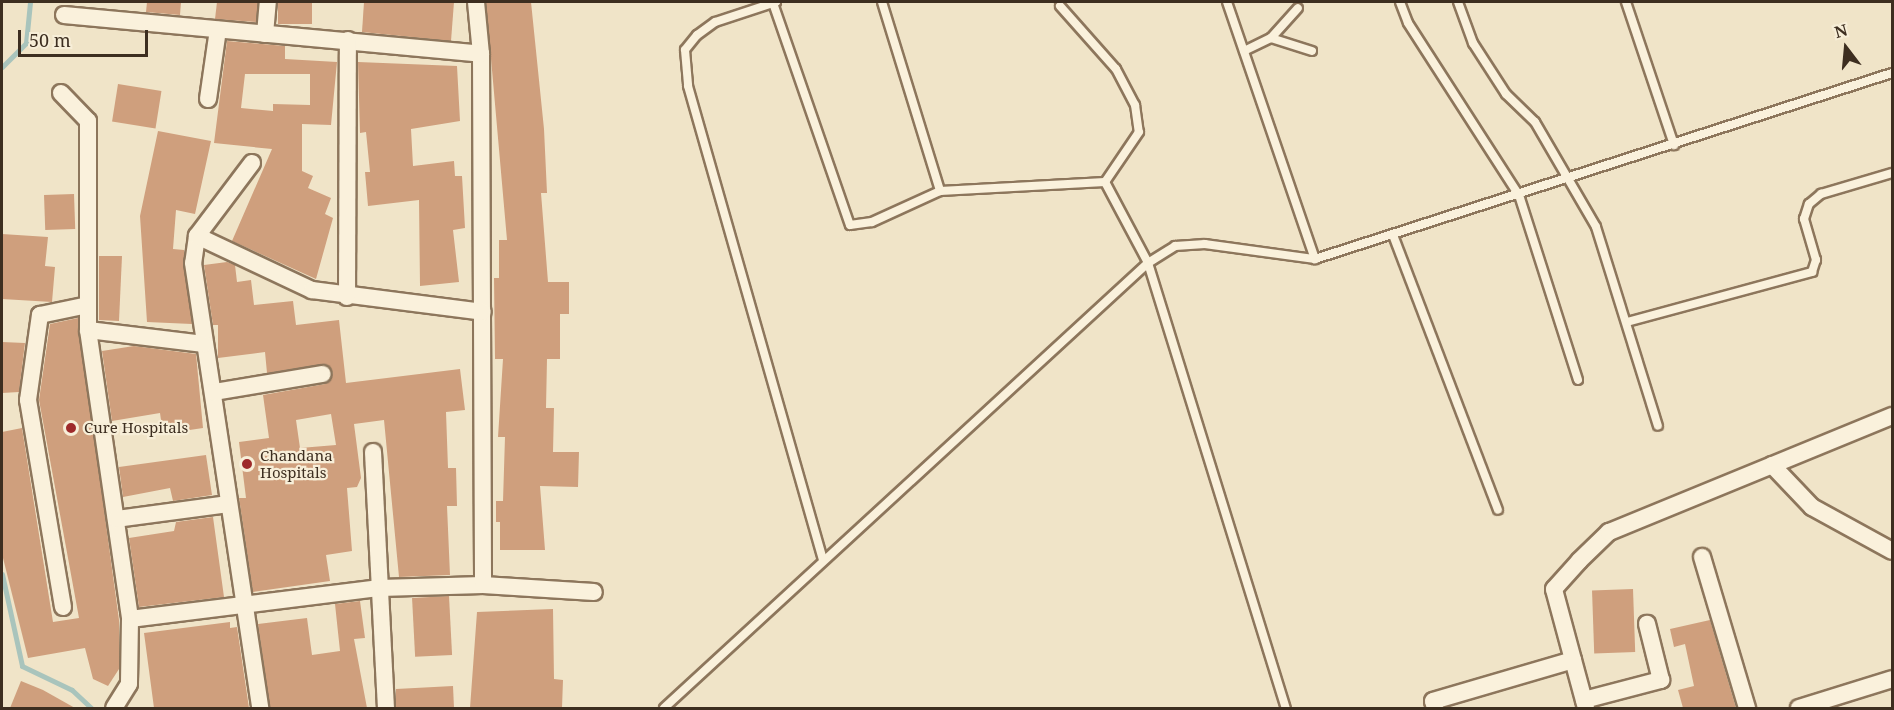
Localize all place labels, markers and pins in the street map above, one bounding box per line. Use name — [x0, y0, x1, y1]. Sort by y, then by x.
marker: Cure Hospitals — [62, 419, 80, 437]
place label: Cure Hospitals — [84, 419, 188, 437]
place label: Chandana Hospitals — [260, 446, 333, 481]
marker: Chandana Hospitals — [238, 455, 256, 473]

